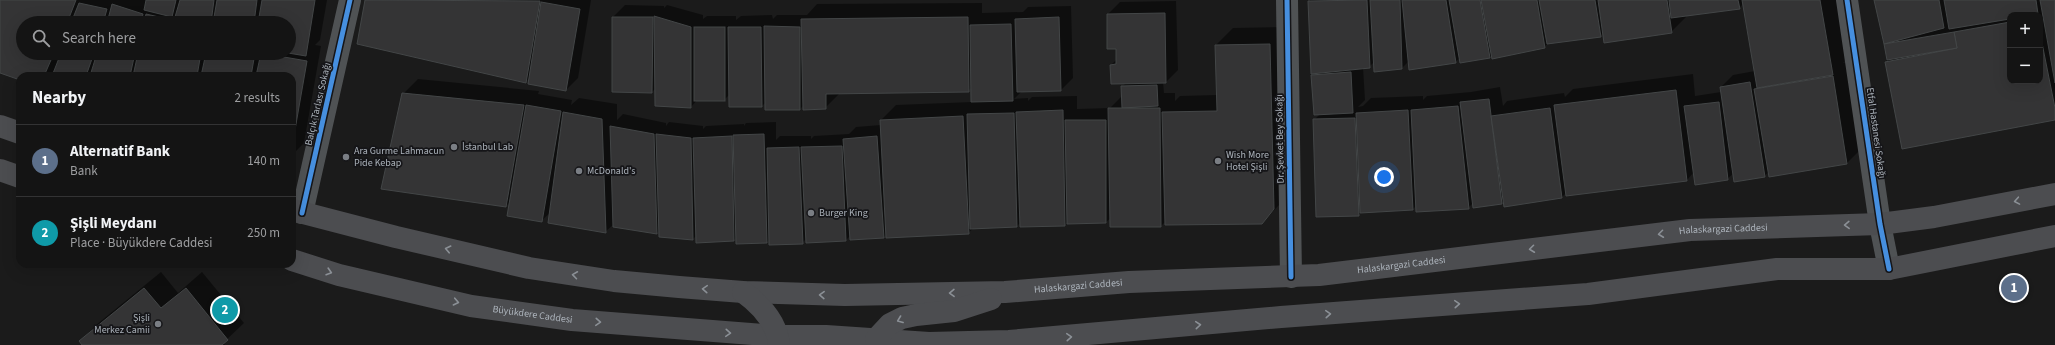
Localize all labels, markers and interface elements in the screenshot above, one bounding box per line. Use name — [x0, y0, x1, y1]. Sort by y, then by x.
map controls — [2007, 12, 2043, 84]
button: + — [2007, 12, 2043, 48]
search box — [16, 16, 296, 60]
icon: search — [30, 27, 52, 49]
text: Search here — [62, 28, 136, 49]
button: − — [2007, 48, 2043, 84]
street label: Balçık Tarlası Sokağı — [302, 61, 334, 147]
text: Nearby — [32, 86, 86, 110]
street label: Etfal Hastanesi Sokağı — [1863, 87, 1889, 179]
text: 2 results — [235, 89, 280, 107]
street label: Dr. Şevket Bey Sokağı — [1272, 94, 1288, 184]
place label: İstanbul Lab — [462, 140, 514, 154]
text: Alternatif Bank — [70, 141, 170, 162]
marker: İstanbul Lab — [449, 142, 459, 152]
place label: Ara Gurme Lahmacun Pide Kebap — [354, 144, 444, 170]
place label: Wish More Hotel Şişli — [1226, 148, 1269, 174]
text: 1 — [42, 152, 48, 170]
text: 140 m — [247, 152, 280, 170]
marker: Ara Gurme Lahmacun Pide Kebap — [341, 152, 351, 162]
marker: Wish More Hotel Şişli — [1213, 156, 1223, 166]
text: Bank — [70, 162, 98, 180]
place label: McDonald's — [587, 164, 636, 178]
marker: McDonald's — [574, 166, 584, 176]
your location — [1374, 167, 1394, 187]
one-way arrow — [2014, 197, 2020, 205]
place label: Burger King — [819, 206, 868, 220]
marker: Burger King — [806, 208, 816, 218]
text: Şişli Meydanı — [70, 213, 157, 234]
street label: Halaskargazi Caddesi — [1678, 221, 1768, 238]
one-way arrow — [1844, 221, 1850, 229]
text: 2 — [42, 224, 48, 242]
text: 250 m — [247, 224, 280, 242]
one-way arrow — [1658, 229, 1664, 238]
text: Place · Büyükdere Caddesi — [70, 234, 212, 252]
one-way arrow — [1529, 244, 1535, 253]
one-way arrow — [445, 246, 451, 254]
street label: Halaskargazi Caddesi — [1356, 253, 1446, 277]
one-way arrow — [326, 267, 333, 276]
one-way arrow — [572, 271, 578, 280]
pin: 1 — [2001, 273, 2027, 303]
street label: Halaskargazi Caddesi — [1033, 276, 1123, 297]
one-way arrow — [702, 285, 708, 294]
one-way arrow — [949, 289, 955, 297]
one-way arrow — [819, 290, 825, 299]
pin: 2 — [212, 295, 238, 325]
one-way arrow — [452, 298, 459, 306]
one-way arrow — [1454, 300, 1460, 309]
street label: Büyükdere Caddesi — [492, 302, 573, 327]
one-way arrow — [1325, 309, 1331, 318]
place label: Şişli Merkez Camii — [94, 311, 150, 337]
one-way arrow — [897, 315, 904, 323]
one-way arrow — [595, 317, 601, 326]
marker: Şişli Merkez Camii — [153, 319, 163, 329]
one-way arrow — [1195, 321, 1201, 330]
one-way arrow — [725, 328, 731, 337]
one-way arrow — [1066, 332, 1072, 341]

